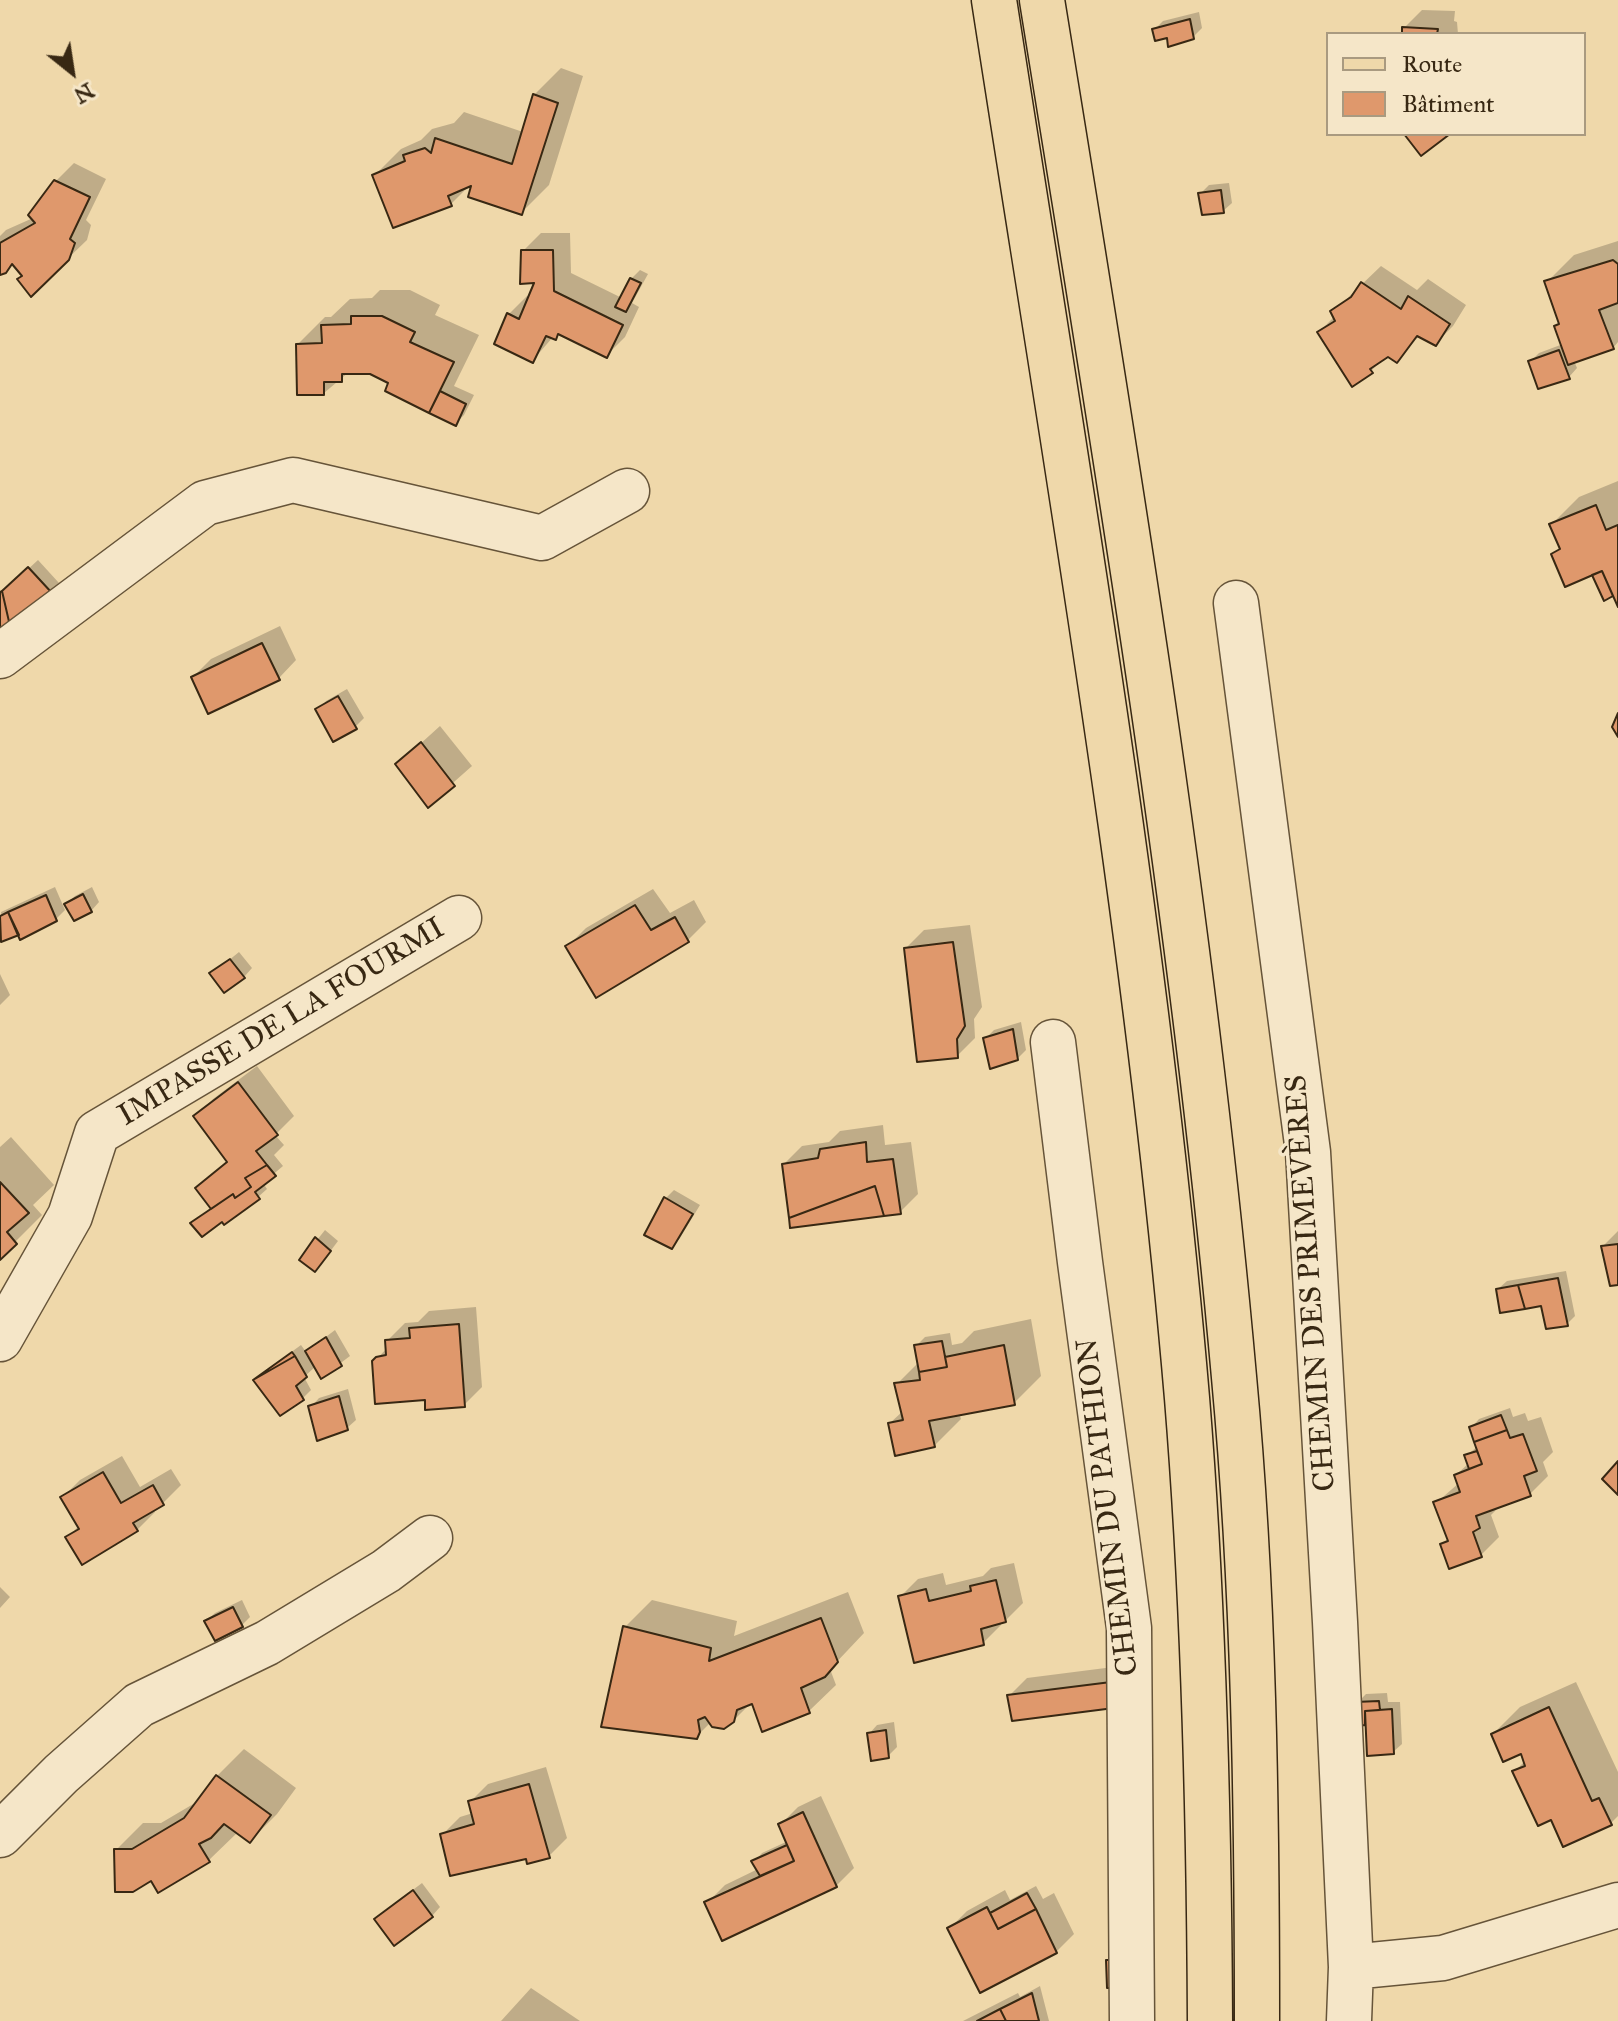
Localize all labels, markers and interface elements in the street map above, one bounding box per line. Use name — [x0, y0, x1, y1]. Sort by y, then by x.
north arrow — [32, 32, 112, 112]
legend — [1326, 32, 1586, 136]
text: Route — [1402, 49, 1462, 79]
text: N — [69, 77, 99, 110]
text: Bâtiment — [1402, 89, 1495, 119]
street label: IMPASSE DE LA FOURMI — [112, 911, 452, 1135]
street label: CHEMIN DES PRIMEVÈRES — [1279, 1073, 1345, 1493]
street label: CHEMIN DU PATHION — [1070, 1336, 1148, 1678]

